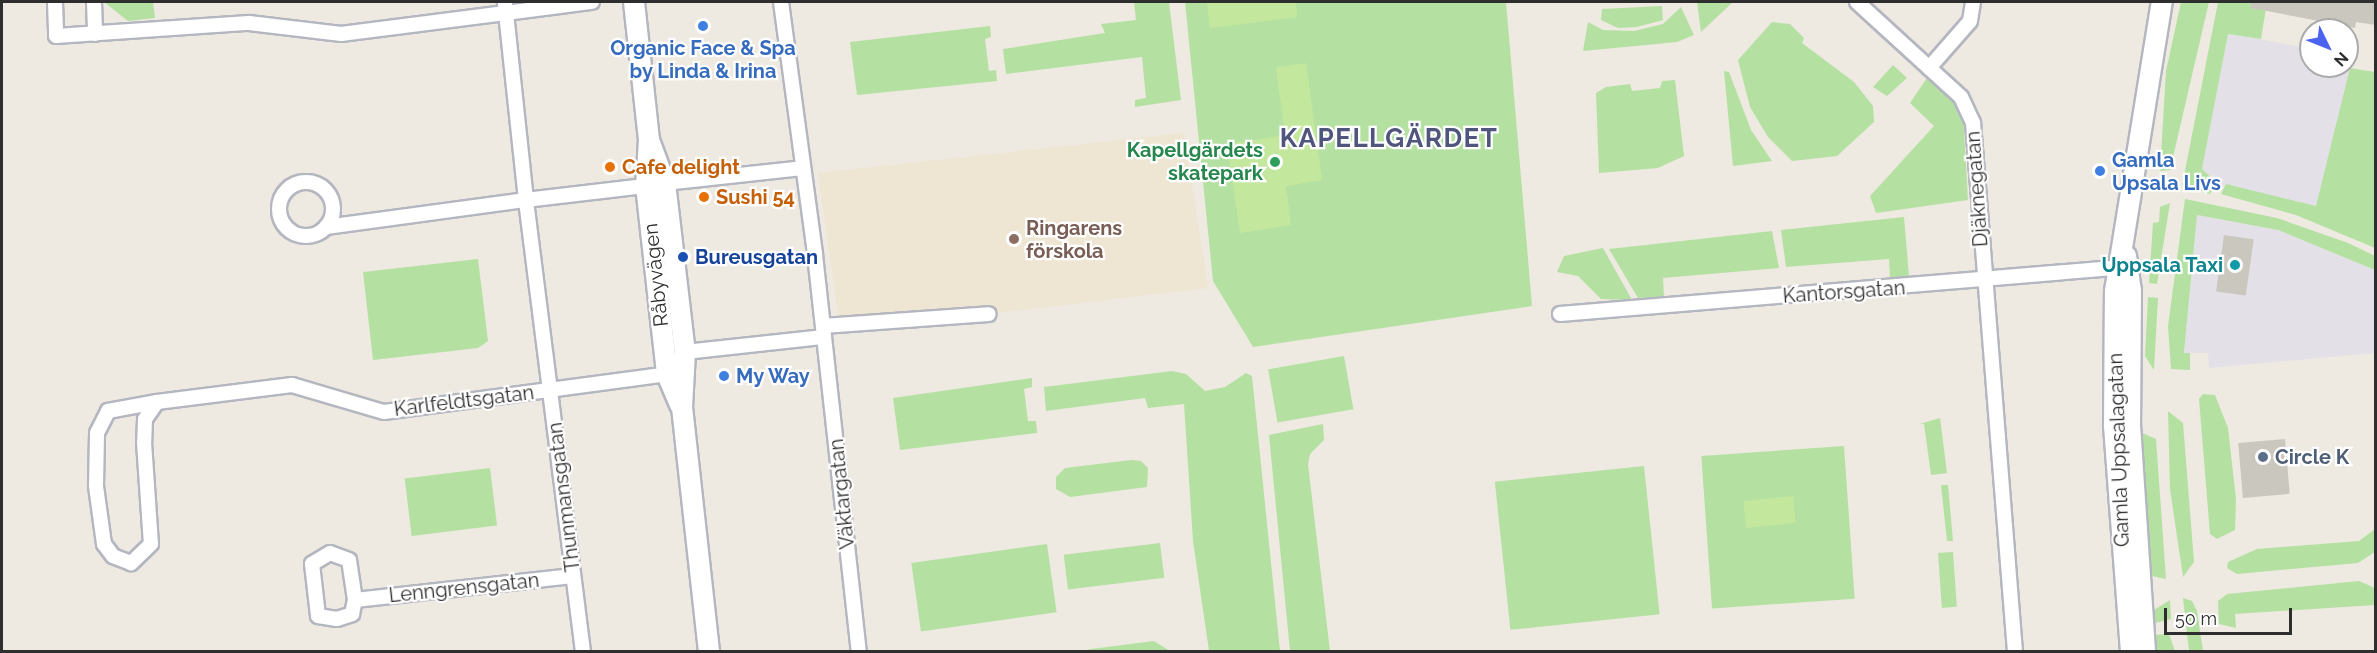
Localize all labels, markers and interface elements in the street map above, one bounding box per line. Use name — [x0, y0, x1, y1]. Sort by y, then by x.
north arrow — [2299, 18, 2359, 78]
marker: Organic Face & Spa by Linda & Irina — [696, 19, 710, 33]
place label: Organic Face & Spa by Linda & Irina — [610, 36, 796, 83]
text: N — [2330, 48, 2352, 70]
district label: KAPELLGÄRDET — [1280, 123, 1498, 155]
street label: Djäknegatan — [1961, 130, 1993, 248]
place label: Kapellgärdets skatepark — [1127, 138, 1263, 185]
place label: Gamla Upsala Livs — [2112, 148, 2221, 195]
place label: Cafe delight — [622, 155, 740, 179]
marker: Kapellgärdets skatepark — [1268, 155, 1282, 169]
marker: Cafe delight — [603, 160, 617, 174]
marker: Gamla Upsala Livs — [2093, 164, 2107, 178]
place label: Sushi 54 — [716, 185, 795, 209]
marker: Sushi 54 — [697, 190, 711, 204]
place label: Ringarens förskola — [1026, 216, 1122, 263]
street label: Råbyvägen — [639, 222, 673, 328]
marker: Ringarens förskola — [1007, 232, 1021, 246]
place label: Bureusgatan — [695, 245, 818, 269]
marker: Bureusgatan — [676, 250, 690, 264]
place label: Uppsala Taxi — [2101, 253, 2223, 277]
marker: Uppsala Taxi — [2228, 258, 2242, 272]
street label: Kantorsgatan — [1782, 276, 1906, 308]
street label: Gamla Uppsalagatan — [2104, 353, 2134, 547]
place label: My Way — [736, 364, 811, 388]
marker: My Way — [717, 369, 731, 383]
street label: Karlfeldtsgatan — [393, 381, 535, 421]
street label: Thunmansgatan — [543, 421, 585, 573]
street label: Väktargatan — [824, 438, 860, 550]
place label: Circle K — [2275, 445, 2349, 469]
marker: Circle K — [2256, 450, 2270, 464]
street label: Lenngrensgatan — [388, 568, 540, 608]
scale bar — [2167, 596, 2294, 634]
text: 50 m — [2175, 608, 2217, 629]

